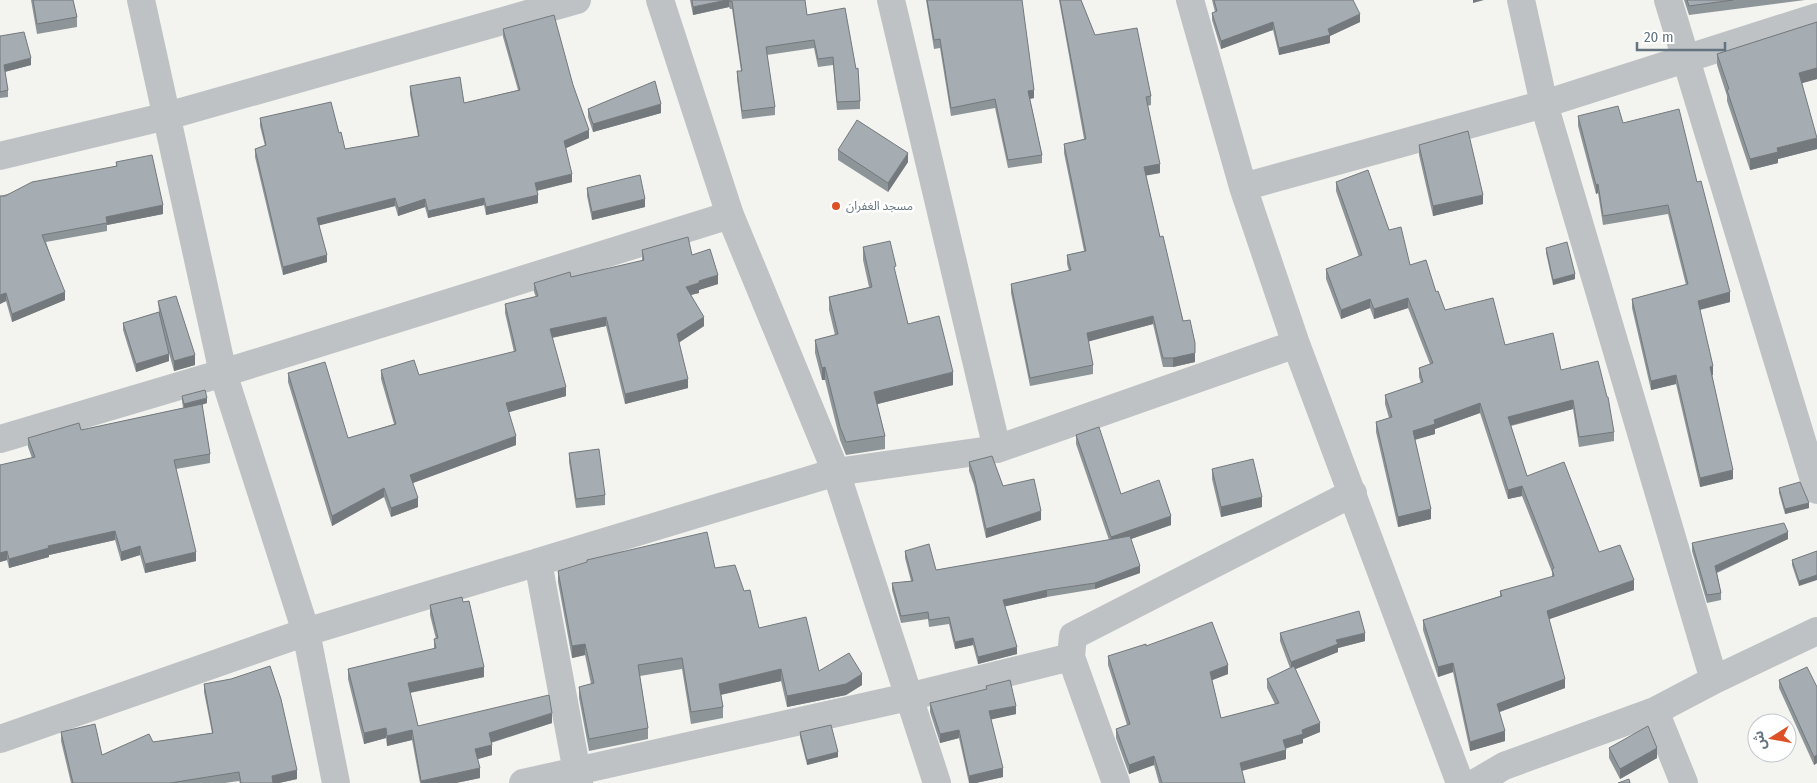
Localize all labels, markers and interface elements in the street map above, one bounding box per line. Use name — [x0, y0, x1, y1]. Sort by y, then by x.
scale bar — [1637, 20, 1724, 52]
text: 20 m — [1644, 28, 1674, 46]
place label: مسجد الغفران — [846, 199, 913, 213]
marker: مسجد الغفران — [830, 200, 842, 212]
north arrow — [1747, 713, 1797, 763]
text: ش — [1750, 729, 1770, 751]

